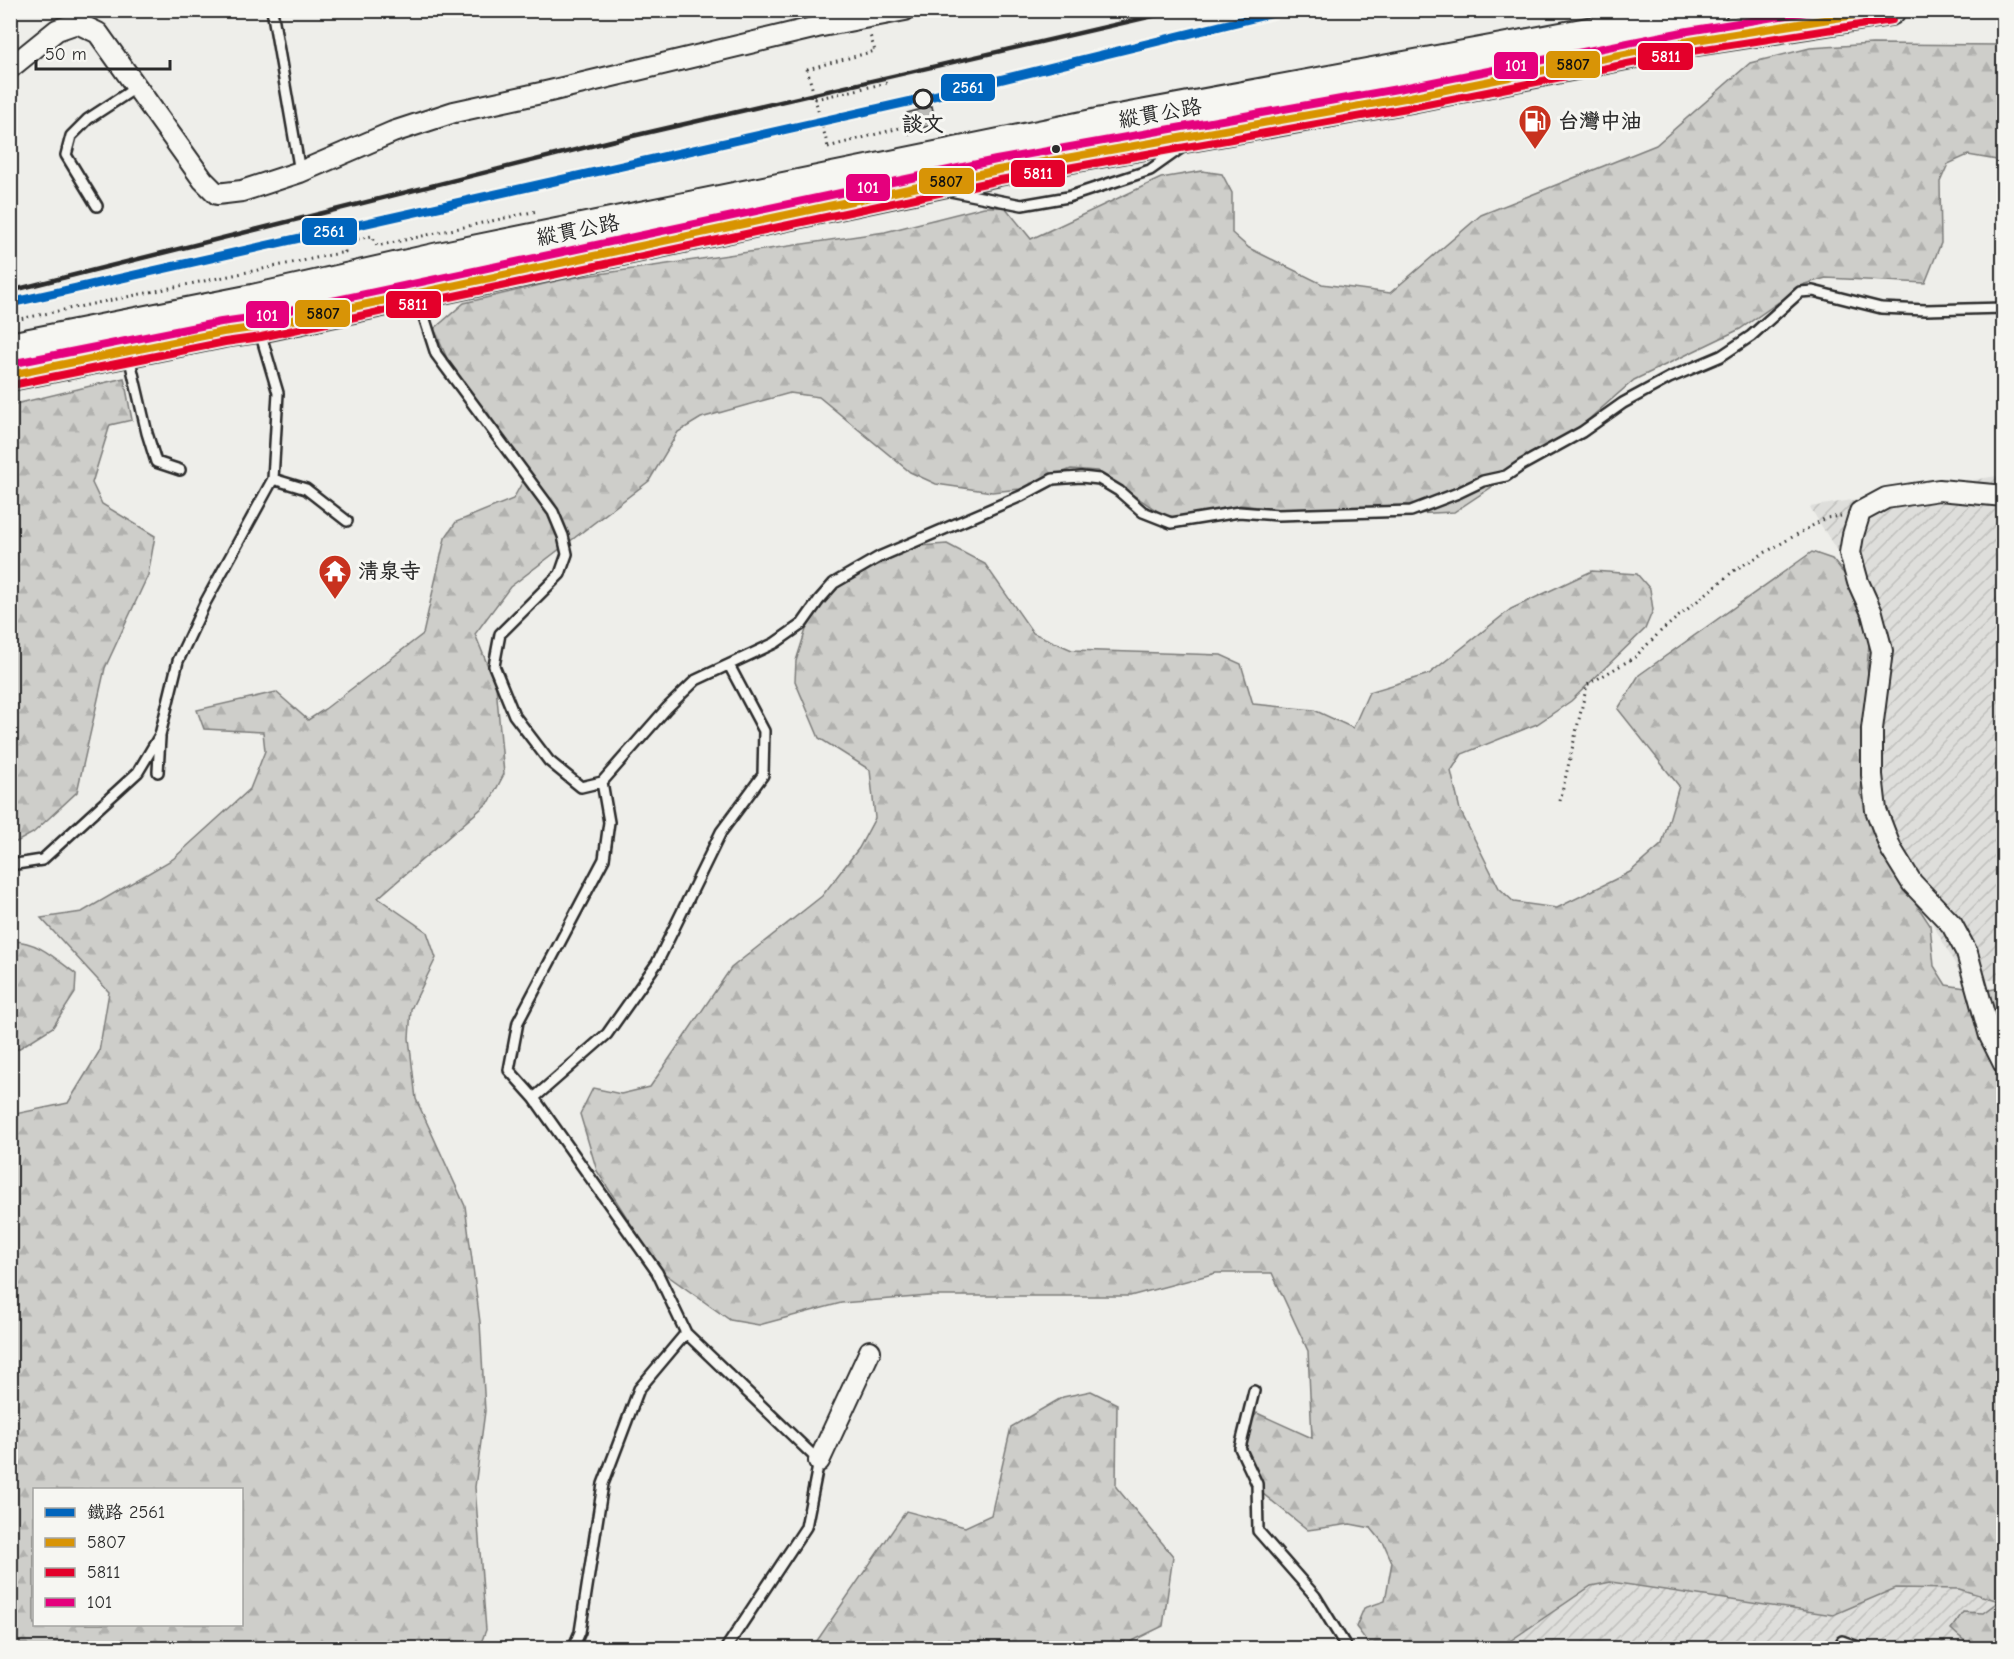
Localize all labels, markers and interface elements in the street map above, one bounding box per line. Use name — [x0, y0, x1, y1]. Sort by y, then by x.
scale bar — [36, 33, 170, 71]
line badge: 5811 — [1637, 42, 1694, 71]
text: 50 m — [45, 44, 87, 65]
text: 5811 — [1651, 48, 1681, 66]
line badge: 5807 — [1545, 50, 1601, 79]
line badge: 101 — [1493, 51, 1539, 80]
text: 5807 — [1556, 56, 1590, 74]
text: 101 — [1505, 57, 1527, 75]
line badge: 2561 — [940, 73, 996, 102]
text: 2561 — [952, 79, 984, 97]
marker: 談文 — [913, 89, 933, 109]
street label: 縱貫公路 — [1117, 94, 1203, 132]
fuel station icon: 台灣中油 — [1517, 103, 1553, 150]
place label: 台灣中油 — [1558, 109, 1642, 133]
place label: 談文 — [902, 112, 944, 136]
unlabelled marker — [1050, 143, 1062, 155]
line badge: 5811 — [1010, 159, 1066, 188]
text: 5811 — [1023, 165, 1053, 183]
line badge: 5807 — [918, 167, 975, 195]
line badge: 101 — [845, 173, 891, 202]
text: 5807 — [929, 173, 963, 191]
text: 101 — [857, 179, 879, 197]
street label: 縱貫公路 — [534, 210, 622, 250]
line badge: 2561 — [301, 217, 358, 246]
text: 2561 — [313, 223, 345, 241]
line badge: 5811 — [385, 290, 442, 319]
text: 5811 — [398, 296, 428, 314]
line badge: 5807 — [294, 299, 351, 328]
line badge: 101 — [245, 300, 290, 329]
text: 5807 — [306, 305, 340, 323]
text: 101 — [256, 307, 278, 325]
temple icon: 清泉寺 — [317, 553, 353, 600]
place label: 清泉寺 — [358, 559, 421, 583]
legend — [33, 1488, 243, 1626]
text: 鐵路 2561 — [87, 1502, 165, 1523]
text: 5807 — [87, 1532, 126, 1553]
text: 5811 — [87, 1562, 120, 1583]
text: 101 — [87, 1592, 112, 1613]

